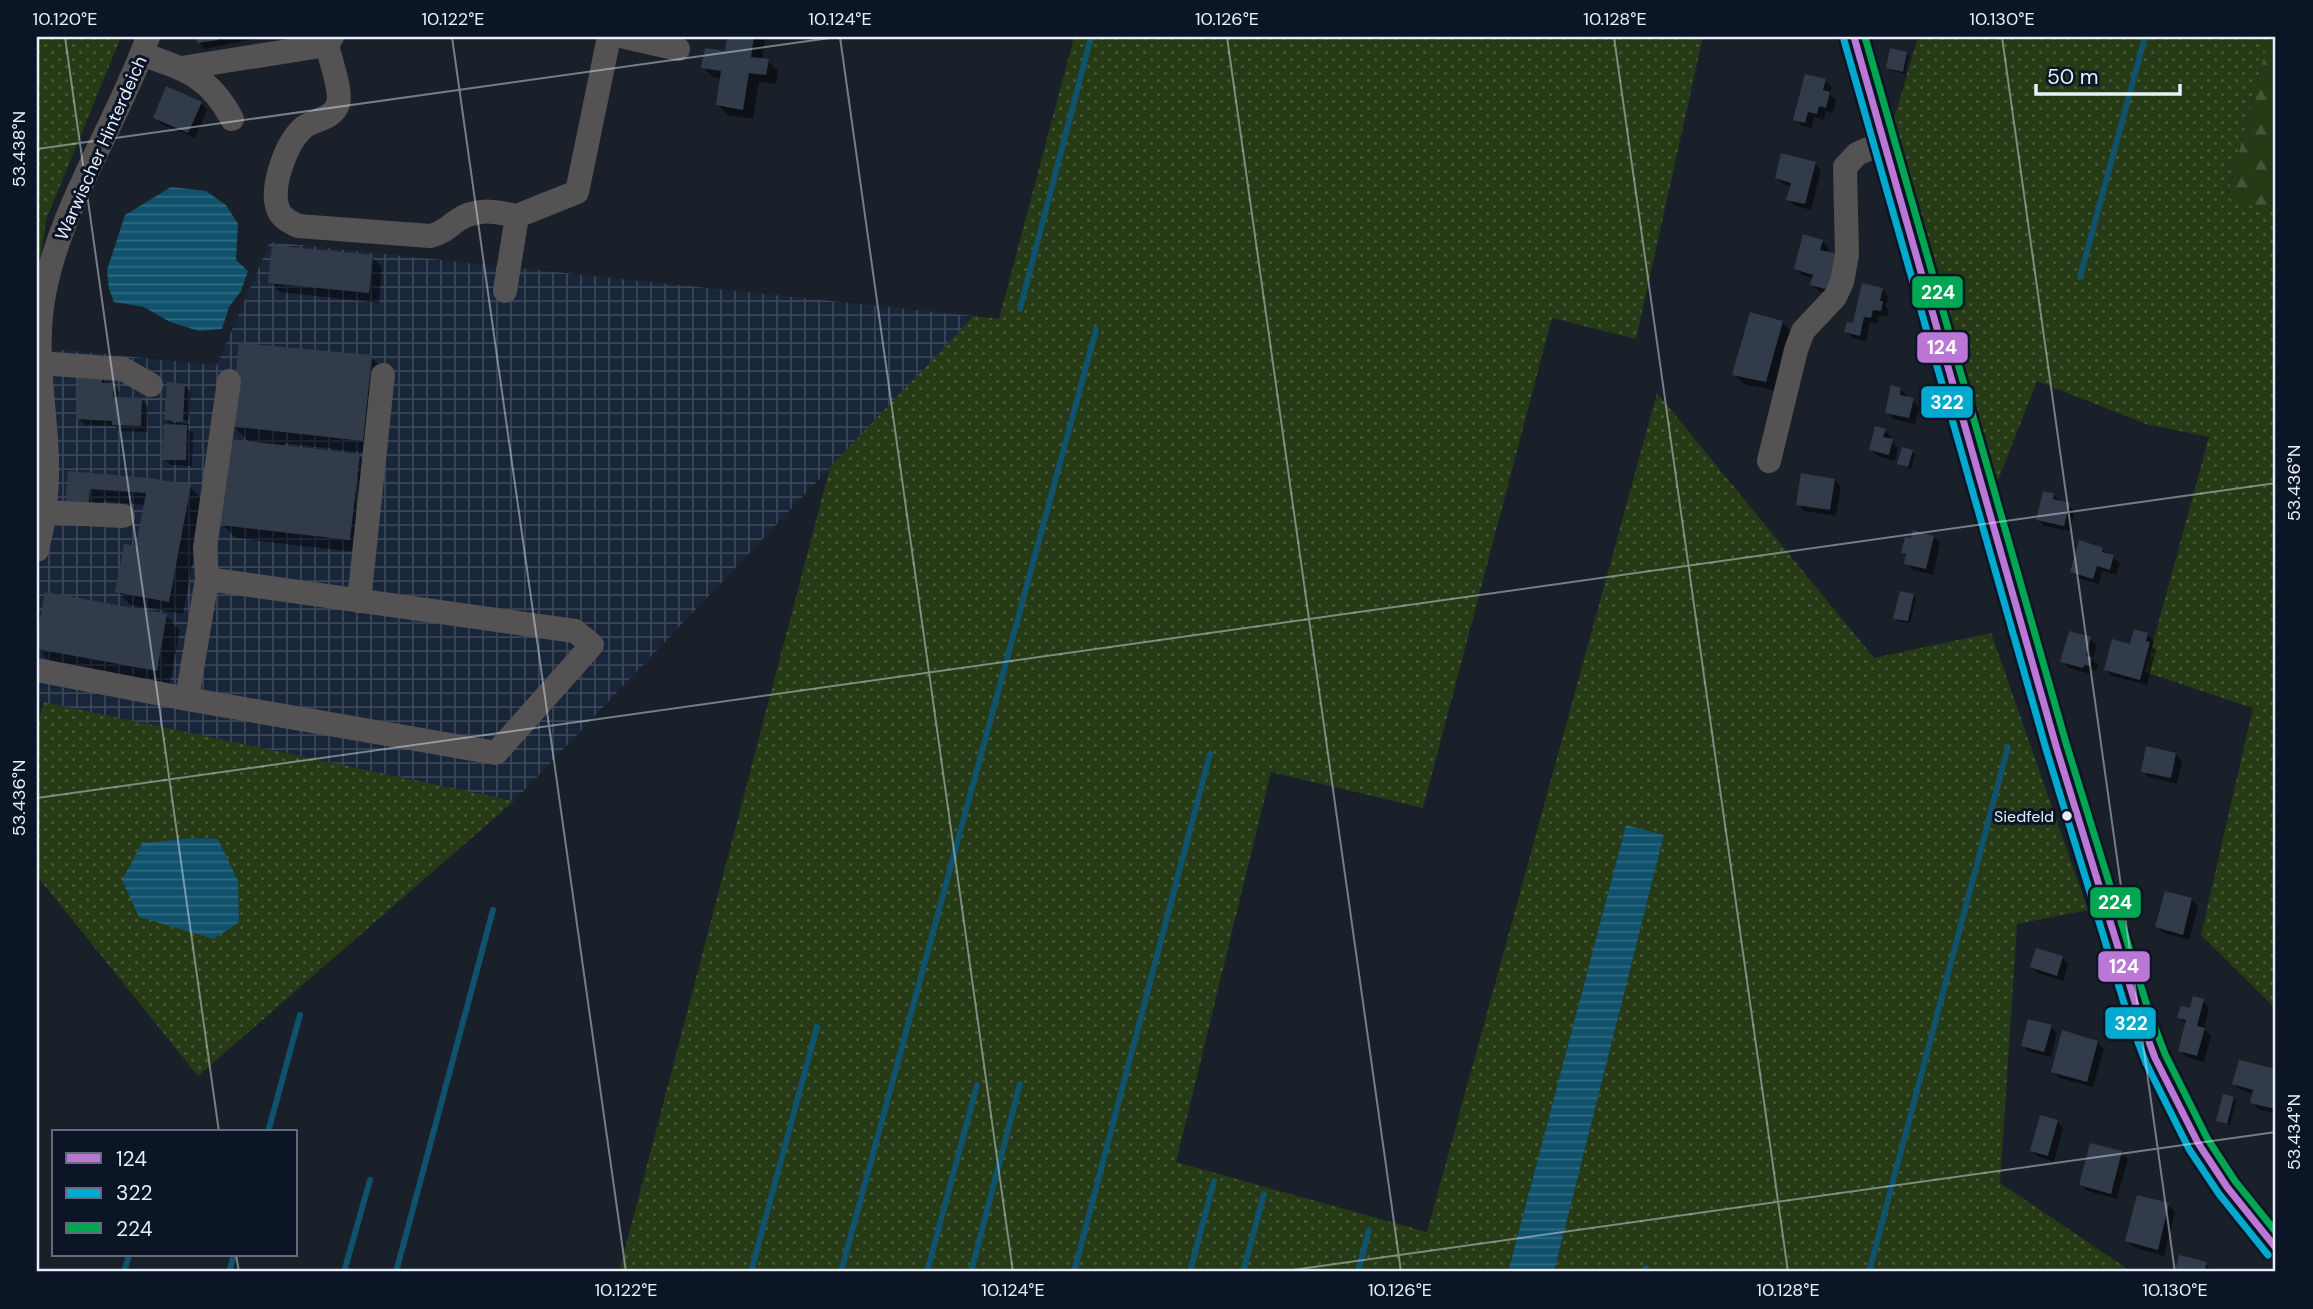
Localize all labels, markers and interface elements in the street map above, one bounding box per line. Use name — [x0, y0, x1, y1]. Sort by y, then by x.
text: 10.120°E — [33, 7, 97, 31]
text: 10.122°E — [421, 7, 485, 31]
text: 10.124°E — [808, 7, 872, 31]
text: 10.126°E — [1195, 7, 1259, 31]
text: 10.128°E — [1583, 7, 1647, 31]
text: 10.130°E — [1969, 7, 2035, 31]
street label: Warwischer Hinterdeich — [50, 52, 152, 244]
scale bar — [2036, 52, 2180, 96]
text: 50 m — [2047, 63, 2098, 91]
text: 53.438°N — [7, 111, 31, 187]
line badge: 224 — [1911, 275, 1964, 309]
text: 224 — [1921, 280, 1955, 305]
line badge: 124 — [1916, 331, 1969, 364]
text: 124 — [1927, 335, 1957, 360]
line badge: 322 — [1920, 385, 1974, 419]
text: 322 — [1930, 390, 1964, 415]
text: 53.436°N — [2282, 445, 2306, 521]
text: 53.436°N — [7, 760, 31, 836]
place label: Siedfeld — [1994, 806, 2054, 827]
marker: Siedfeld — [2060, 809, 2074, 823]
line badge: 224 — [2089, 886, 2142, 919]
text: 224 — [2098, 890, 2132, 915]
line badge: 124 — [2097, 950, 2151, 983]
text: 124 — [2109, 954, 2139, 979]
line badge: 322 — [2104, 1006, 2157, 1040]
text: 322 — [2114, 1011, 2148, 1036]
text: 53.434°N — [2282, 1094, 2306, 1170]
legend — [52, 1130, 298, 1256]
text: 124 — [116, 1145, 147, 1173]
text: 322 — [116, 1179, 153, 1207]
text: 224 — [116, 1215, 153, 1243]
text: 10.122°E — [594, 1278, 658, 1302]
text: 10.124°E — [981, 1278, 1045, 1302]
text: 10.126°E — [1368, 1278, 1432, 1302]
text: 10.128°E — [1756, 1278, 1820, 1302]
text: 10.130°E — [2142, 1278, 2208, 1302]

